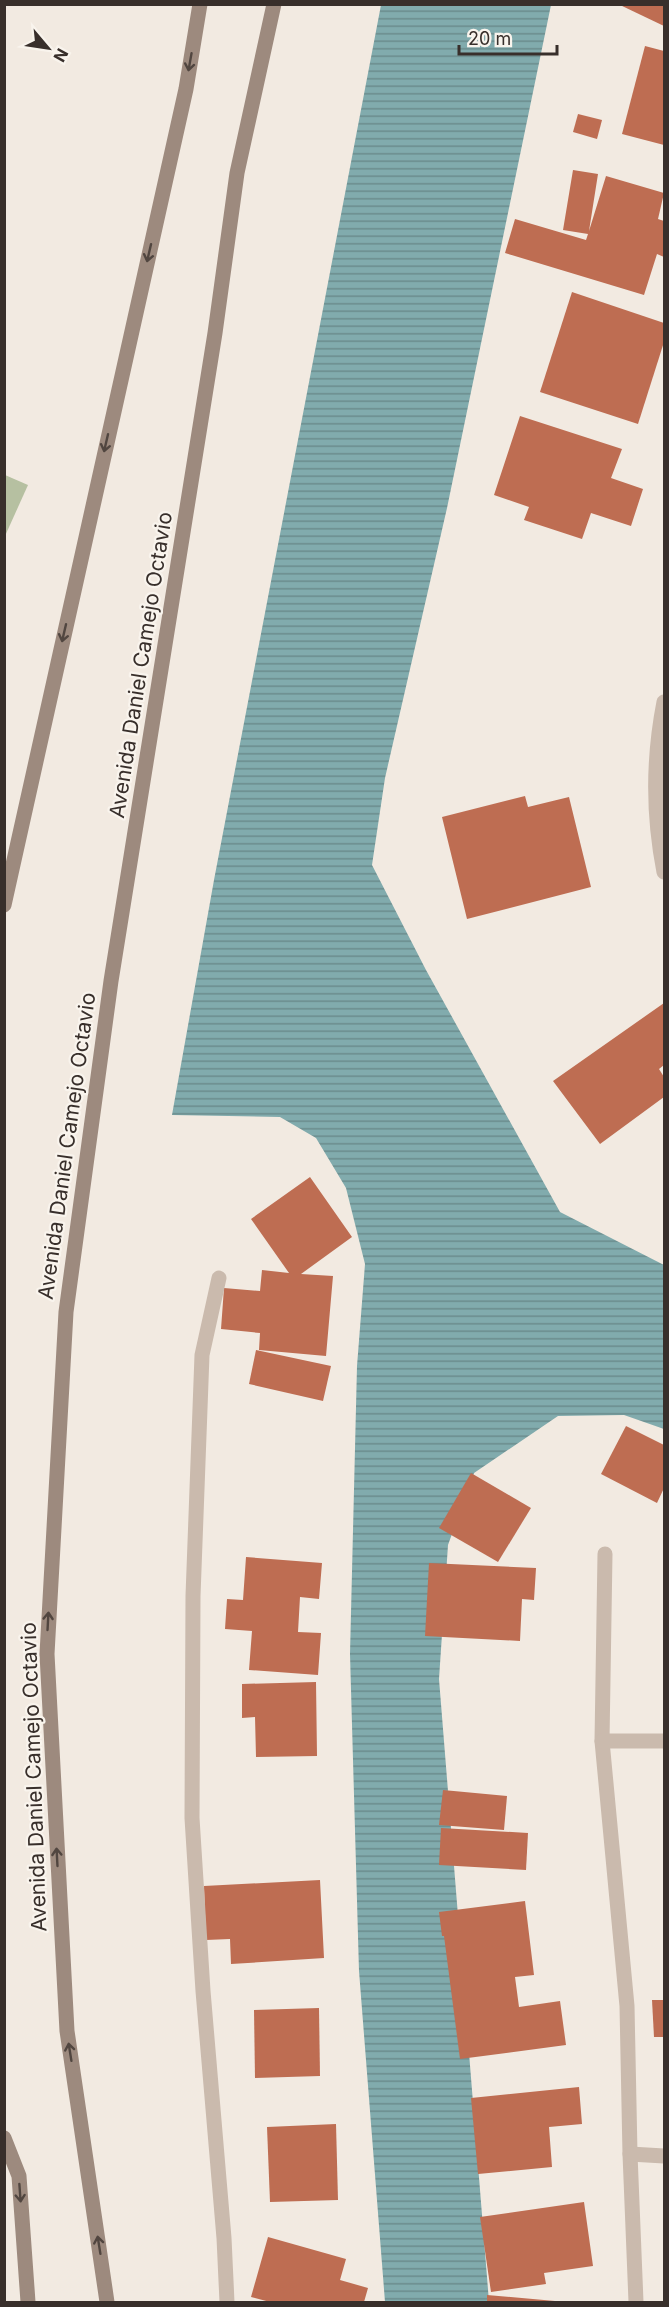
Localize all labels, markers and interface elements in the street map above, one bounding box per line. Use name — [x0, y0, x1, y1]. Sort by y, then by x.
north arrow — [18, 18, 78, 78]
scale bar — [459, 18, 556, 56]
text: 20 m — [468, 28, 511, 49]
text: N — [49, 45, 73, 65]
one-way arrow — [184, 52, 195, 72]
one-way arrow — [143, 243, 154, 262]
one-way arrow — [100, 433, 112, 452]
street label: Avenida Daniel Camejo Octavio — [104, 510, 177, 820]
one-way arrow — [57, 624, 69, 643]
street label: Avenida Daniel Camejo Octavio — [33, 991, 100, 1301]
one-way arrow — [43, 1611, 54, 1631]
street label: Avenida Daniel Camejo Octavio — [16, 1622, 51, 1932]
one-way arrow — [52, 1848, 63, 1868]
one-way arrow — [64, 2042, 75, 2062]
one-way arrow — [15, 2183, 26, 2203]
one-way arrow — [93, 2235, 104, 2255]

